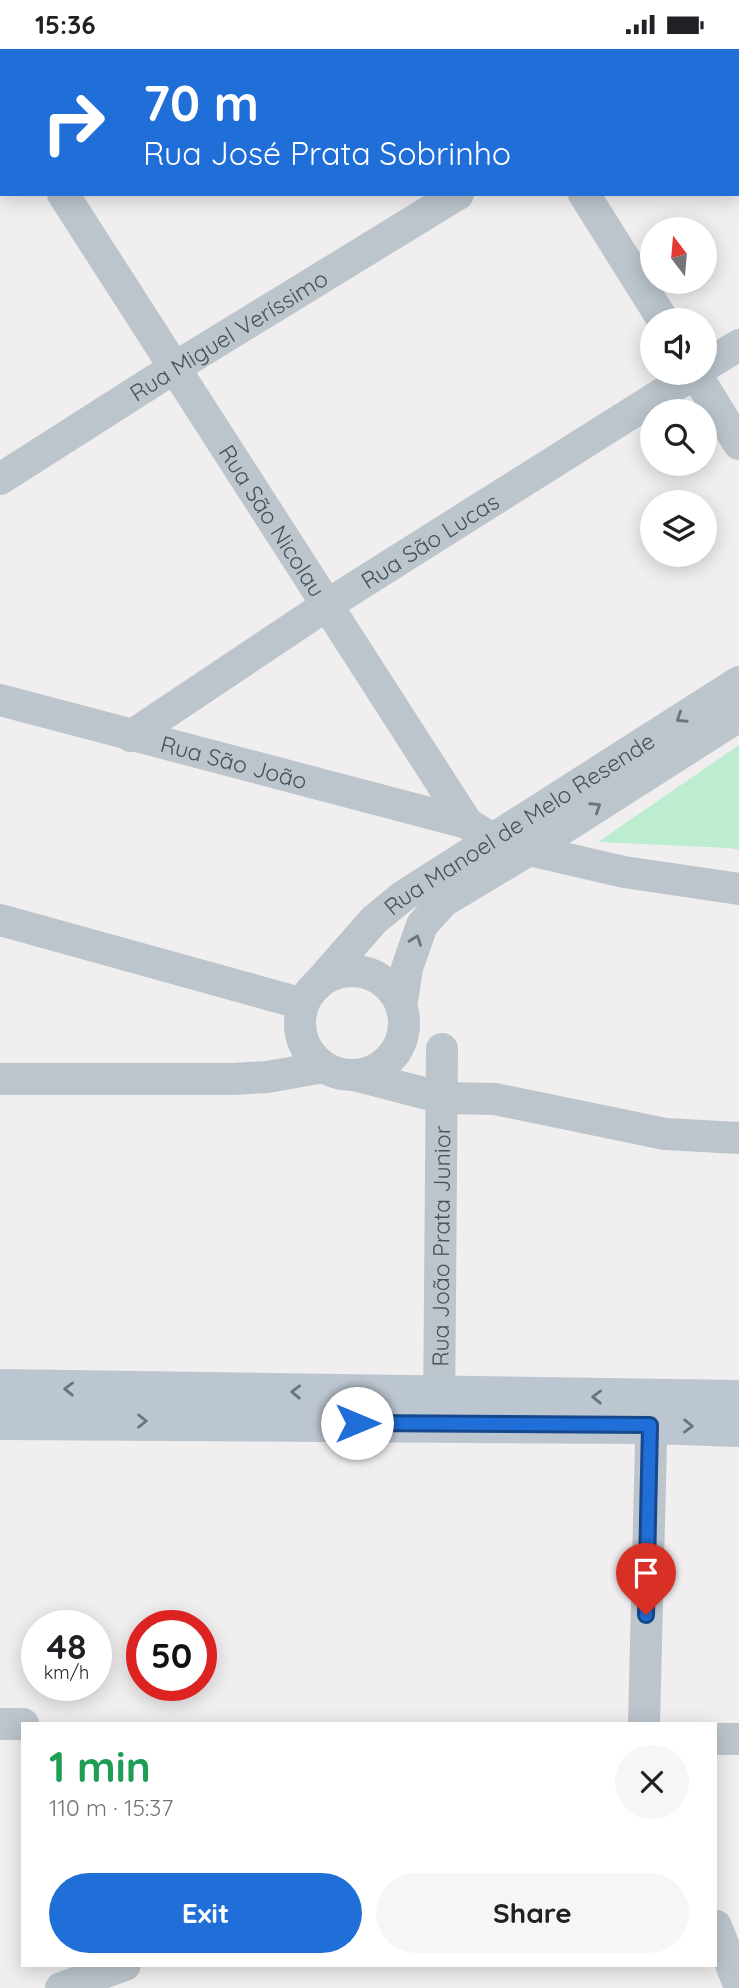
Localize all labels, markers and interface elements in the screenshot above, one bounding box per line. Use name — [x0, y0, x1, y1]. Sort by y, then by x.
text: 15:36 — [35, 8, 96, 41]
text: 70 m — [143, 72, 259, 133]
icon: right — [28, 77, 119, 168]
text: Rua José Prata Sobrinho — [143, 133, 511, 173]
north arrow — [640, 217, 718, 294]
map controls — [640, 217, 717, 567]
street label: Rua Miguel Veríssimo — [124, 263, 333, 407]
button: sound — [640, 308, 717, 385]
button: search — [640, 399, 717, 476]
street label: Rua São Nicolau — [213, 439, 332, 602]
street label: Rua São Lucas — [355, 486, 504, 595]
button: layers — [640, 490, 717, 567]
one-way arrow — [676, 710, 689, 723]
street label: Rua Manoel de Melo Resende — [378, 725, 660, 921]
street label: Rua São João — [158, 728, 310, 795]
one-way arrow — [588, 803, 601, 816]
one-way arrow — [408, 935, 422, 947]
street label: Rua João Prata Junior — [425, 1125, 456, 1367]
one-way arrow — [63, 1381, 74, 1397]
one-way arrow — [291, 1385, 302, 1400]
position arrow — [320, 1386, 394, 1460]
one-way arrow — [592, 1389, 602, 1405]
one-way arrow — [136, 1414, 147, 1429]
one-way arrow — [682, 1419, 693, 1434]
pin — [616, 1543, 676, 1615]
icon: arrive — [627, 1554, 665, 1592]
speed limit sign: 50 — [126, 1610, 217, 1701]
text: 48 — [47, 1624, 86, 1668]
text: km/h — [44, 1661, 89, 1684]
text: 1 min — [49, 1740, 151, 1793]
button: close — [615, 1745, 689, 1819]
text: 110 m · 15:37 — [49, 1793, 173, 1822]
button: Exit — [49, 1873, 362, 1953]
button: Share — [376, 1873, 689, 1953]

